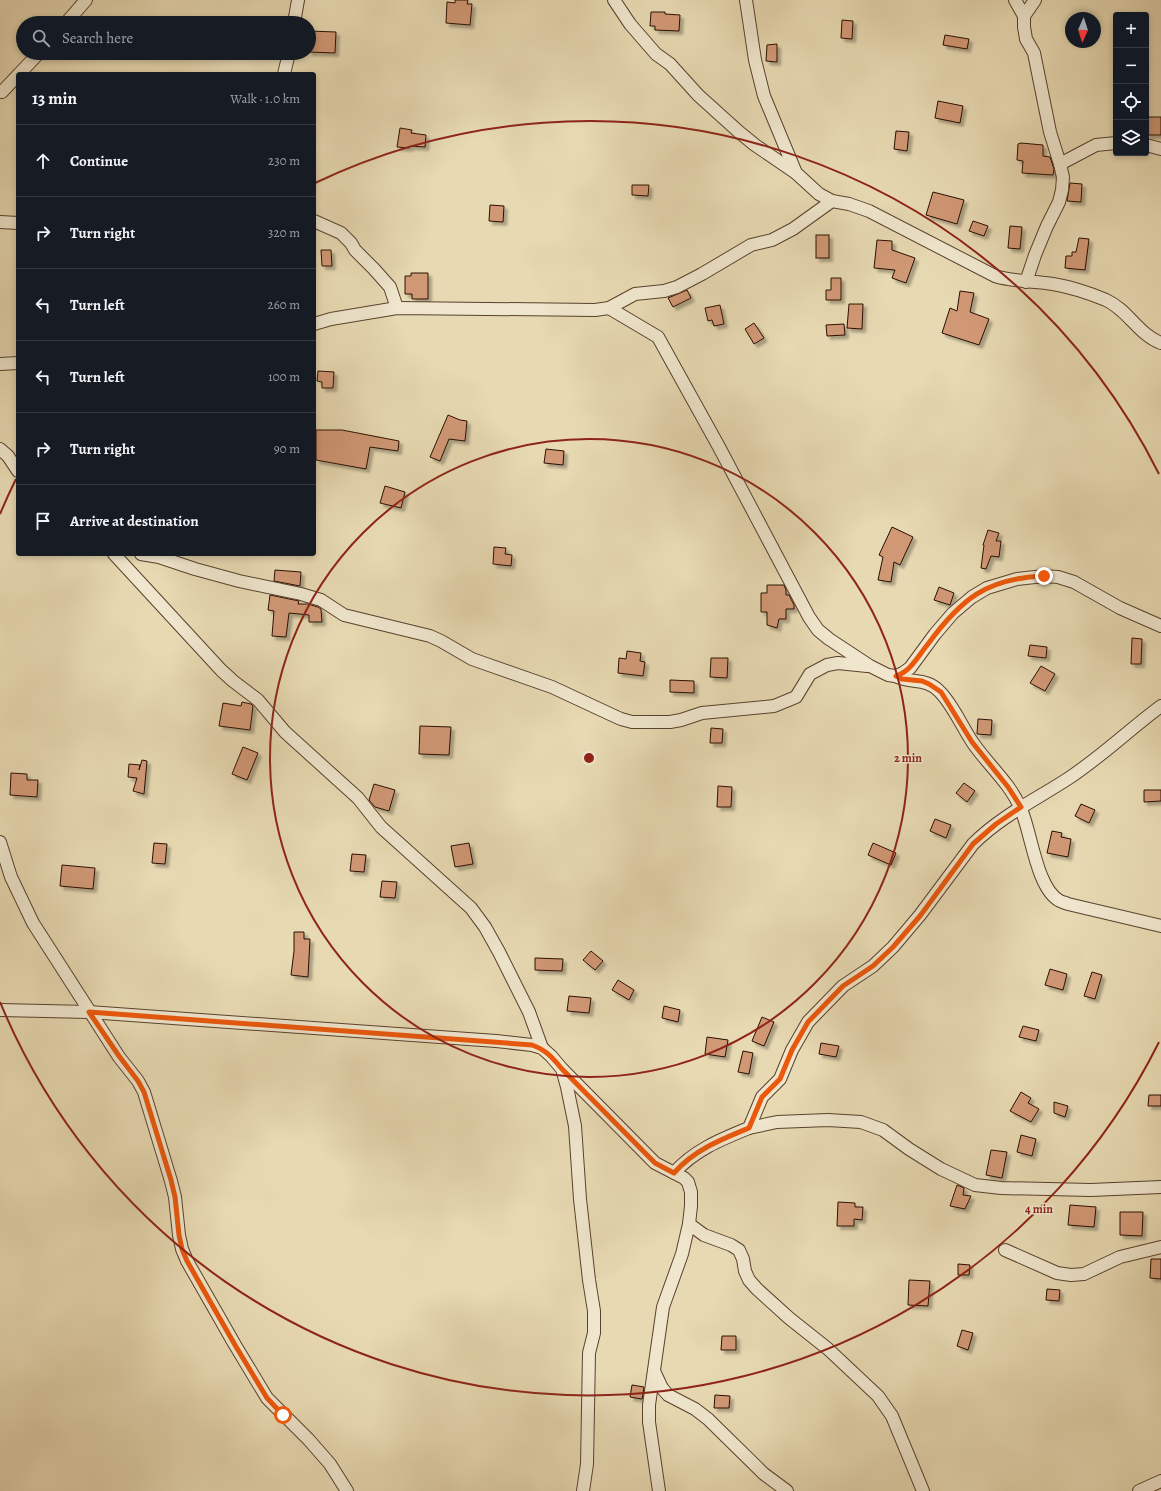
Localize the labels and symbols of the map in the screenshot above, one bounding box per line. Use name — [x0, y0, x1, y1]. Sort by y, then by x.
north arrow — [1065, 12, 1101, 48]
route end — [1035, 567, 1053, 585]
text: 2 min — [894, 750, 922, 766]
centre of rings — [582, 751, 596, 765]
text: 4 min — [1025, 1201, 1053, 1217]
route start — [274, 1406, 292, 1424]

